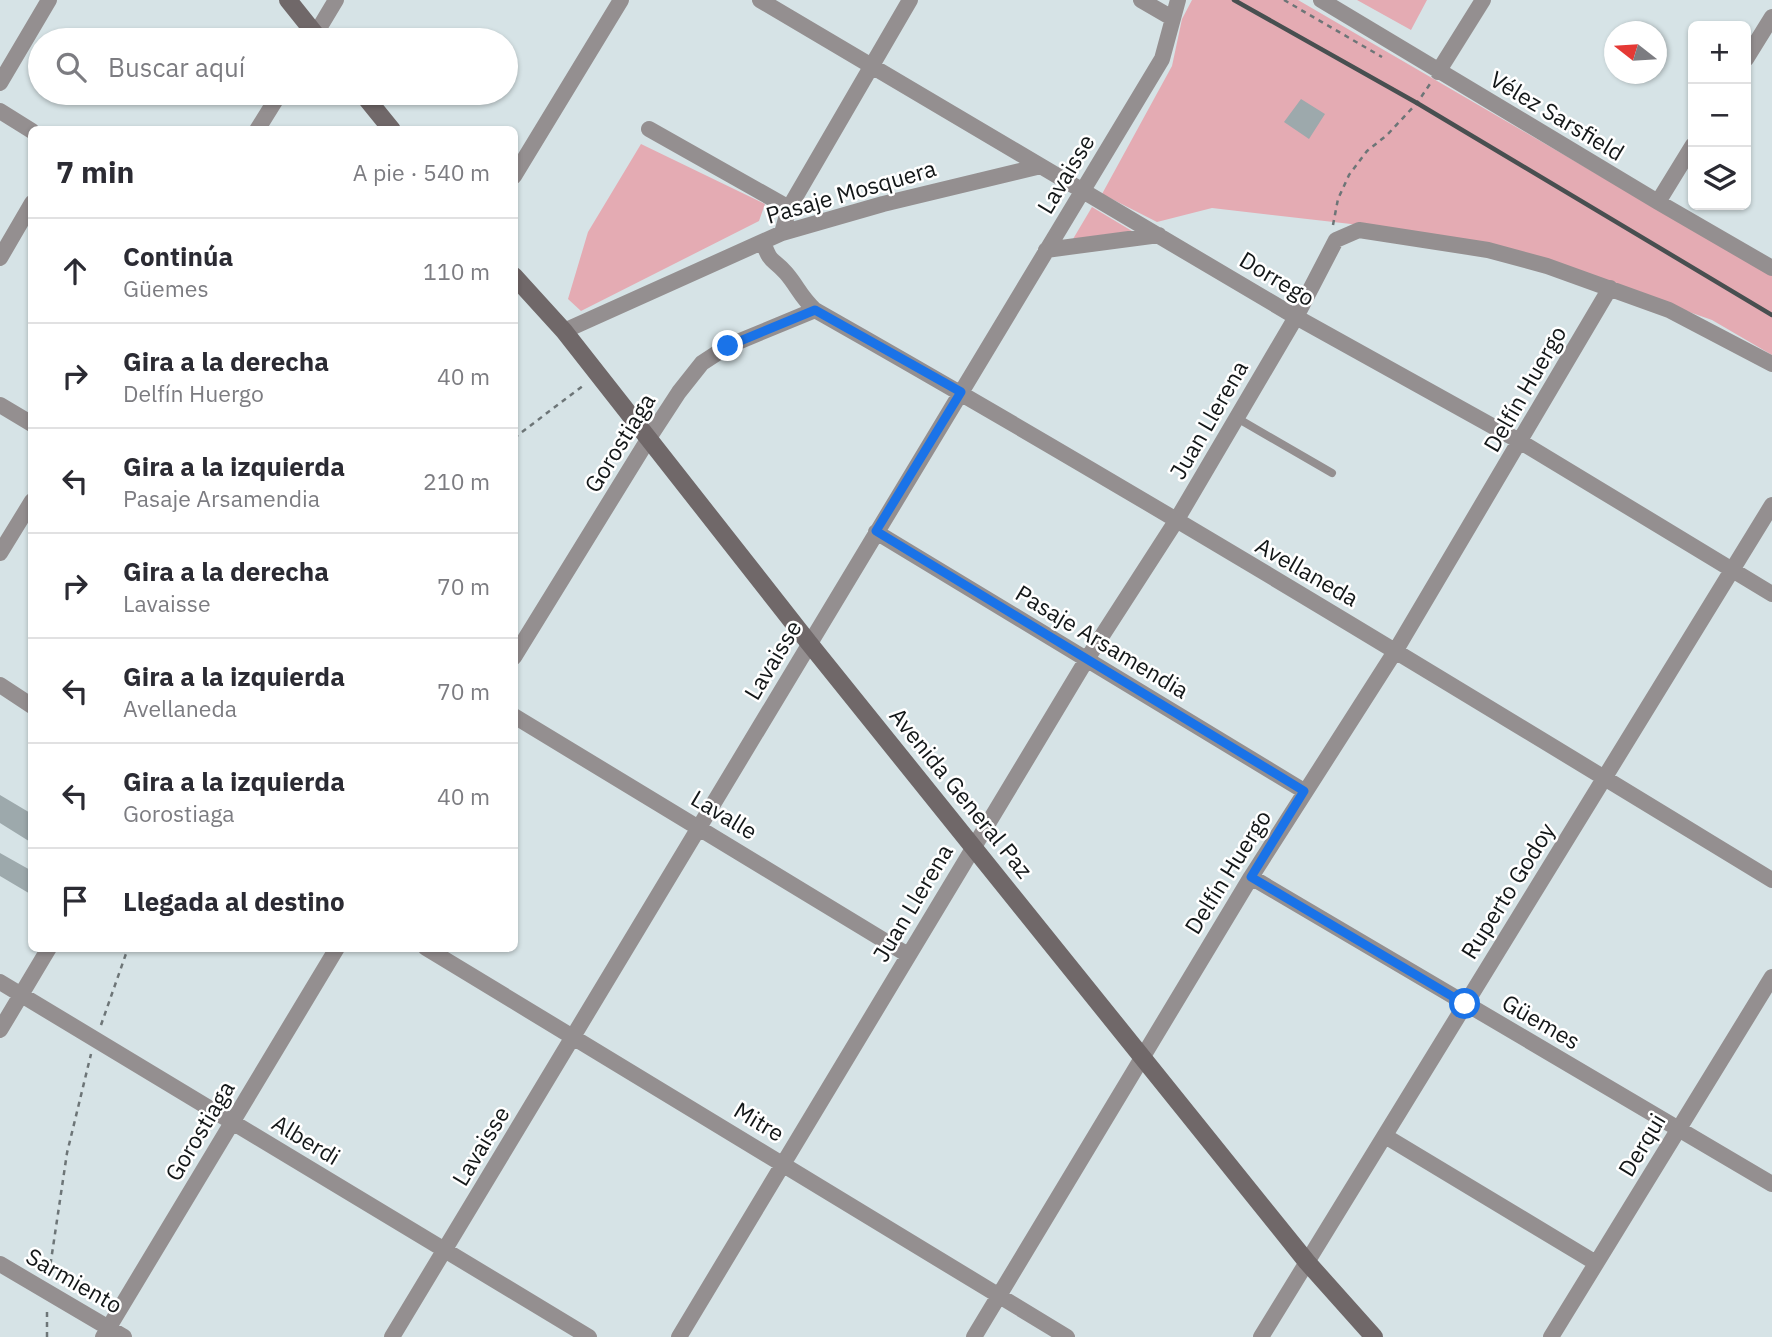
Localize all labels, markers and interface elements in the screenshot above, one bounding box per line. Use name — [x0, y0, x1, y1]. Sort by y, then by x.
north arrow — [1604, 21, 1667, 84]
map controls — [1688, 21, 1751, 210]
button: + — [1688, 21, 1751, 84]
search box — [28, 28, 518, 105]
icon: search — [52, 48, 90, 86]
text: Buscar aquí — [108, 50, 245, 84]
street label: Vélez Sarsfield — [1485, 63, 1630, 167]
button: − — [1688, 84, 1751, 147]
street label: Lavaisse — [1030, 128, 1101, 219]
button: layers — [1688, 147, 1751, 210]
text: 7 min — [56, 152, 134, 191]
street label: Pasaje Mosquera — [762, 152, 939, 230]
text: A pie · 540 m — [353, 157, 490, 187]
text: Continúa — [123, 239, 233, 273]
street label: Dorrego — [1234, 244, 1321, 312]
icon: ahead — [56, 252, 94, 290]
text: 110 m — [423, 256, 490, 286]
text: Güemes — [123, 273, 209, 303]
street label: Delfín Huergo — [1476, 320, 1572, 457]
route end — [712, 330, 743, 361]
text: Gira a la derecha — [123, 344, 329, 378]
street label: Juan Llerena — [1162, 355, 1254, 484]
icon: right — [56, 357, 94, 395]
text: 40 m — [437, 361, 490, 391]
text: Delfín Huergo — [123, 378, 264, 408]
street label: Gorostiaga — [577, 387, 661, 498]
text: Gira a la izquierda — [123, 449, 345, 483]
icon: left — [56, 462, 94, 500]
text: 210 m — [423, 466, 490, 496]
text: Pasaje Arsamendia — [123, 483, 320, 513]
street label: Avellaneda — [1251, 530, 1364, 613]
text: Gira a la derecha — [123, 554, 329, 588]
icon: right — [56, 567, 94, 605]
text: 70 m — [437, 571, 490, 601]
street label: Pasaje Arsamendia — [1010, 578, 1195, 705]
text: Lavaisse — [123, 588, 211, 618]
street label: Lavaisse — [737, 614, 808, 705]
text: Gira a la izquierda — [123, 659, 345, 693]
icon: left — [56, 672, 94, 710]
text: 70 m — [437, 676, 490, 706]
text: Avellaneda — [123, 693, 237, 723]
street label: Avenida General Paz — [884, 701, 1040, 884]
text: Gira a la izquierda — [123, 764, 345, 798]
icon: left — [56, 777, 94, 815]
text: 40 m — [437, 781, 490, 811]
street label: Lavalle — [686, 783, 763, 846]
text: Gorostiaga — [123, 798, 235, 828]
street label: Delfín Huergo — [1177, 804, 1277, 939]
street label: Ruperto Godoy — [1453, 816, 1561, 964]
street label: Juan Llerena — [865, 838, 959, 967]
icon: arrive — [56, 882, 94, 920]
text: Llegada al destino — [123, 884, 345, 918]
street label: Güemes — [1497, 987, 1586, 1056]
route start — [1449, 988, 1480, 1019]
street label: Gorostiaga — [158, 1075, 241, 1186]
street label: Mitre — [729, 1095, 790, 1148]
street label: Lavaisse — [445, 1100, 516, 1191]
street label: Alberdi — [267, 1107, 346, 1171]
street label: Derqui — [1611, 1107, 1672, 1182]
street label: Sarmiento — [21, 1241, 128, 1320]

